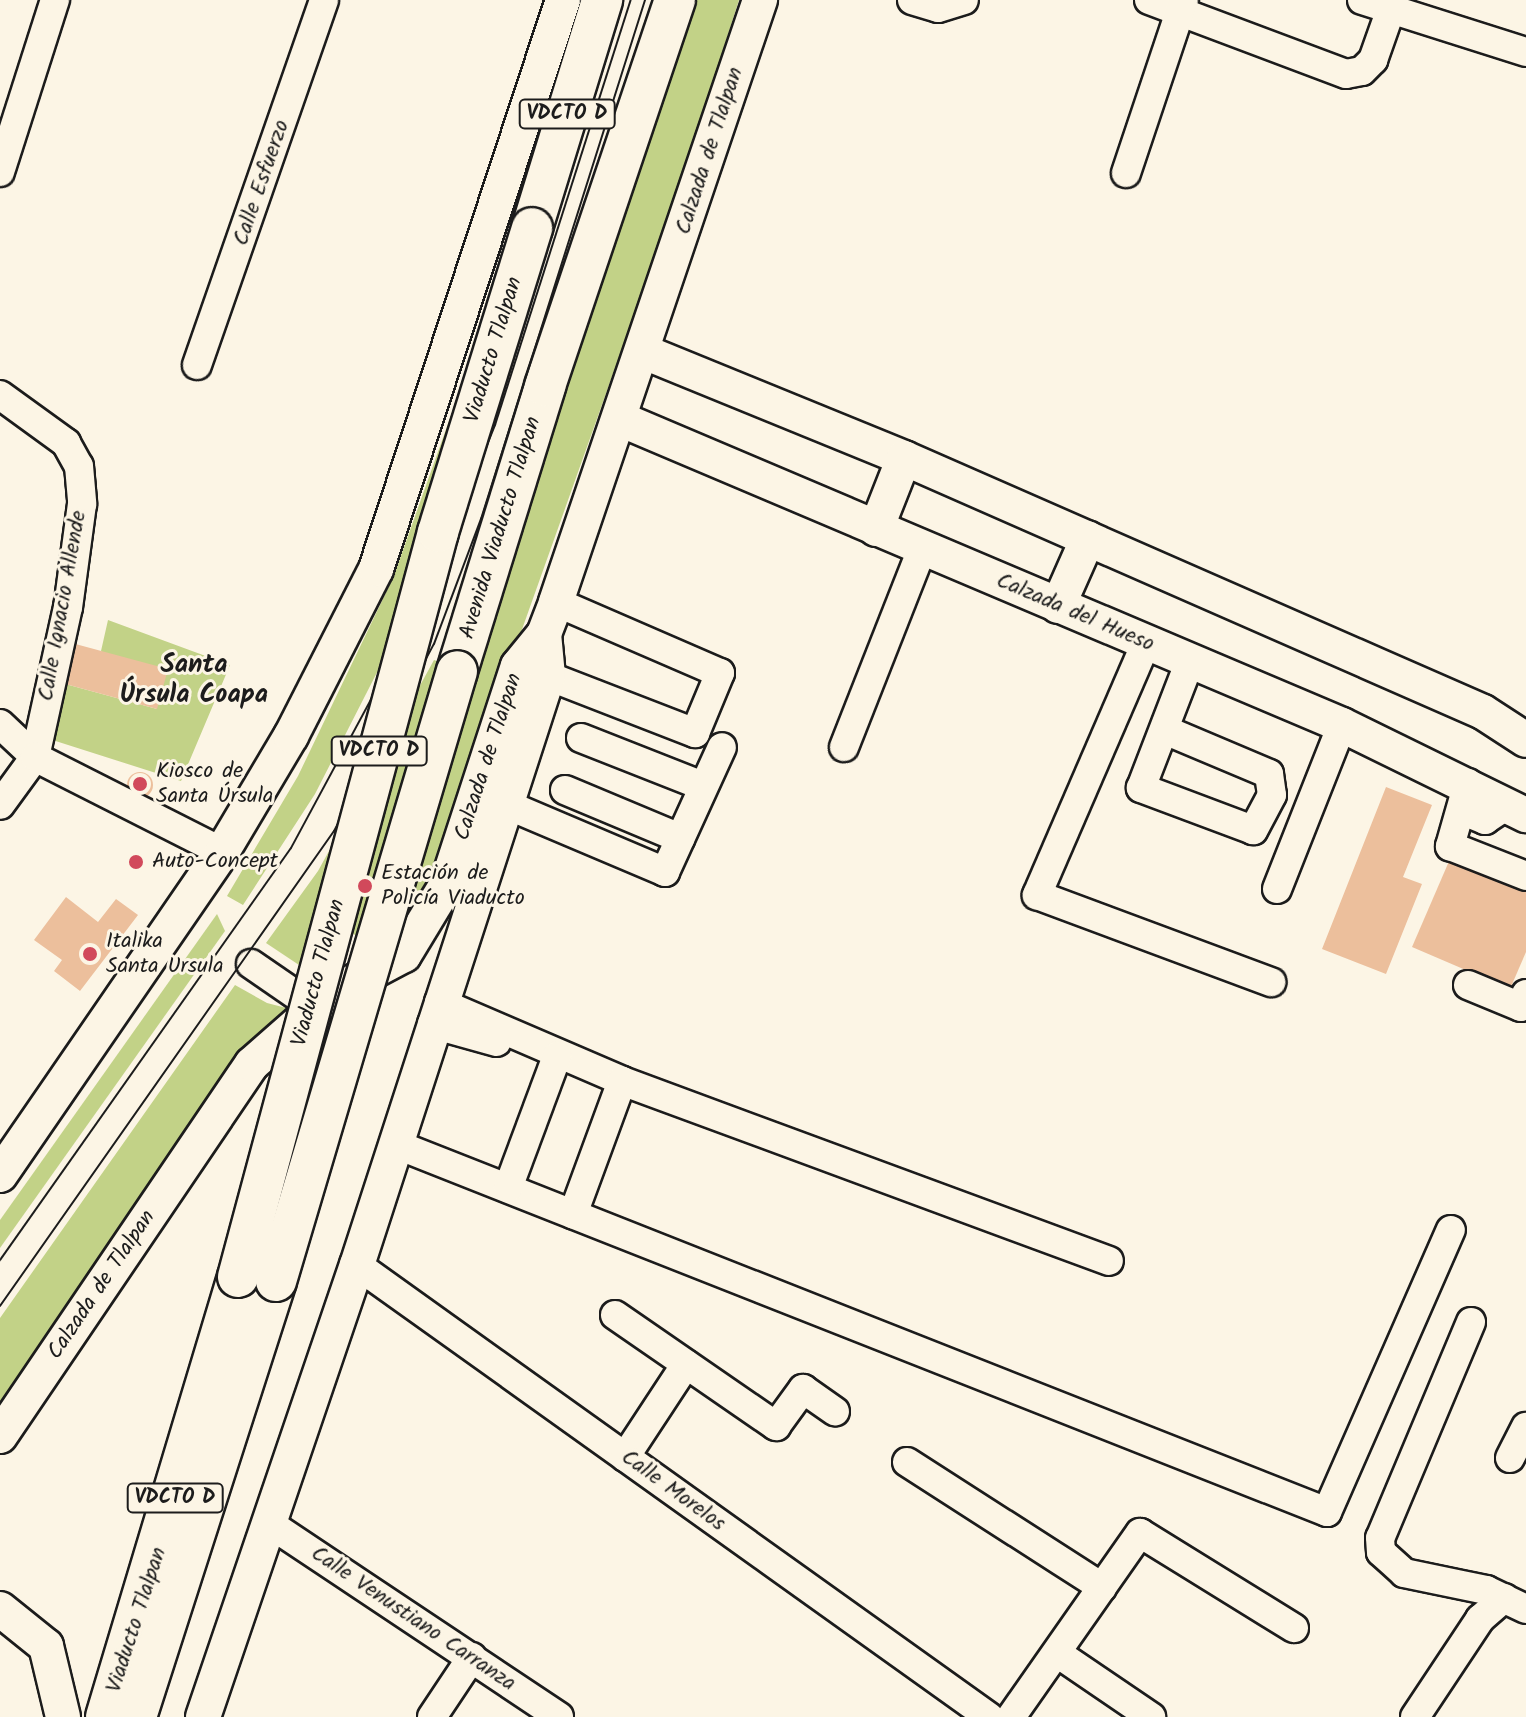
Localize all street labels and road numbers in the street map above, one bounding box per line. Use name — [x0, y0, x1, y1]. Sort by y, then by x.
street label: Calzada de Tlalpan — [671, 64, 749, 238]
road number: VDCTO D — [517, 98, 617, 130]
street label: Calle Esfuerzo — [228, 117, 296, 249]
street label: Viaducto Tlalpan — [459, 274, 529, 426]
street label: Avenida Viaducto Tlalpan — [455, 414, 547, 642]
street label: Calle Ignacio Allende — [33, 509, 93, 703]
street label: Calzada del Hueso — [992, 568, 1158, 658]
street label: Calzada de Tlalpan — [450, 670, 528, 844]
road number: VDCTO D — [329, 735, 429, 767]
street label: Viaducto Tlalpan — [287, 896, 351, 1050]
street label: Calzada de Tlalpan — [42, 1205, 162, 1365]
street label: Calle Morelos — [616, 1444, 730, 1538]
road number: VDCTO D — [125, 1482, 225, 1514]
street label: Calle Venustiano Carranza — [306, 1541, 520, 1697]
street label: Viaducto Tlalpan — [101, 1544, 173, 1696]

